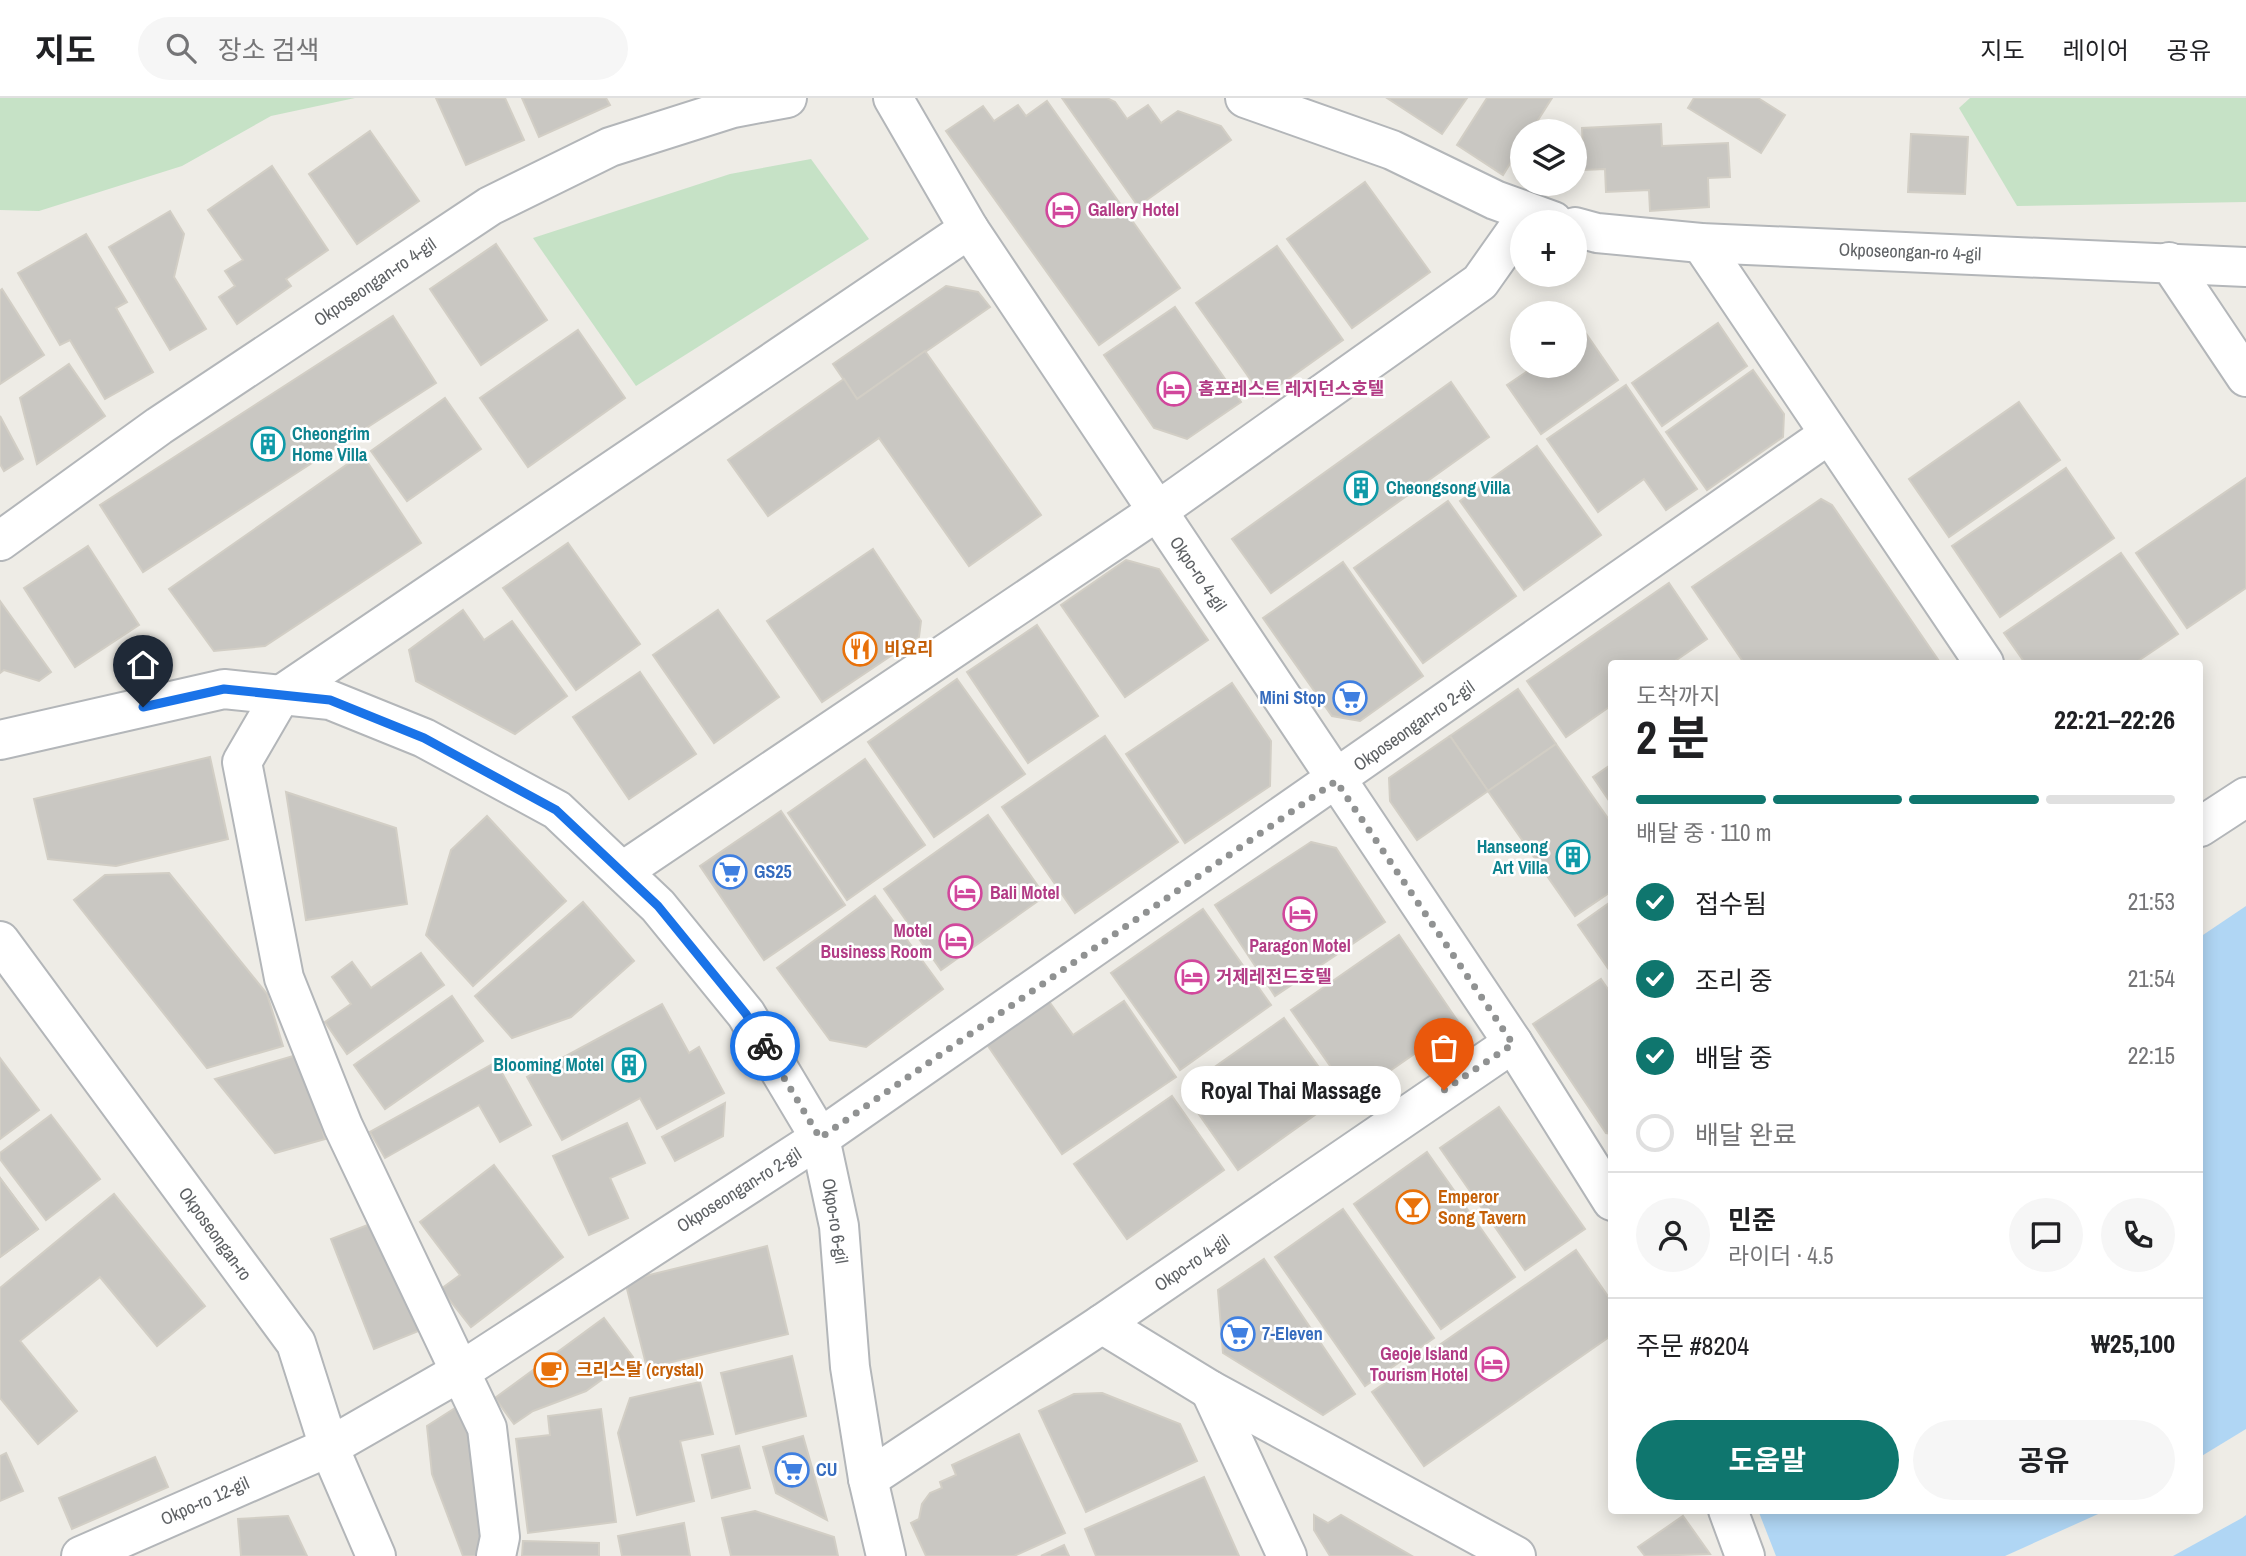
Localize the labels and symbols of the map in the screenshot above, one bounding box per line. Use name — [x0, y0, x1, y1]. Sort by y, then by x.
hotel icon: Gallery Hotel — [1044, 191, 1082, 229]
place label: Gallery Hotel — [1088, 197, 1179, 222]
street label: Okposeongan-ro 4-gil — [309, 231, 441, 332]
street label: Okposeongan-ro 4-gil — [1838, 237, 1982, 266]
hotel icon: 홈포레스트 레지던스호텔 — [1155, 370, 1193, 408]
place label: 홈포레스트 레지던스호텔 — [1198, 376, 1384, 401]
place label: Cheongrim Home Villa — [292, 421, 370, 467]
building icon: Cheongrim Home Villa — [249, 425, 287, 463]
building icon: Cheongsong Villa — [1342, 469, 1380, 507]
place label: Cheongsong Villa — [1386, 475, 1511, 500]
street label: Okpo-ro 4-gil — [1164, 531, 1233, 616]
restaurant icon: 비요리 — [841, 630, 879, 668]
pin — [113, 635, 173, 707]
place label: 비요리 — [884, 636, 934, 661]
street label: Okposeongan-ro 2-gil — [1348, 674, 1479, 777]
supermarket icon: Mini Stop — [1331, 679, 1369, 717]
place label: Mini Stop — [1260, 685, 1326, 710]
place label: Hanseong Art Villa — [1477, 834, 1549, 880]
building icon: Hanseong Art Villa — [1554, 838, 1592, 876]
supermarket icon: GS25 — [711, 853, 749, 891]
place label: GS25 — [754, 859, 792, 884]
hotel icon: Bali Motel — [946, 874, 984, 912]
place label: Bali Motel — [990, 880, 1060, 905]
hotel icon: Paragon Motel — [1281, 895, 1319, 933]
place label: Motel Business Room — [820, 918, 932, 964]
hotel icon: Motel Business Room — [937, 922, 975, 960]
place label: Paragon Motel — [1249, 933, 1351, 958]
hotel icon: 거제레전드호텔 — [1173, 958, 1211, 996]
place label: 거제레전드호텔 — [1216, 964, 1332, 989]
courier — [730, 1011, 800, 1081]
pin — [1414, 1018, 1474, 1090]
building icon: Blooming Motel — [610, 1046, 648, 1084]
place label: Blooming Motel — [493, 1052, 604, 1077]
callout: Royal Thai Massage — [1182, 1066, 1402, 1114]
street label: Okposeongan-ro 2-gil — [672, 1141, 806, 1238]
street label: Okpo-ro 6-gil — [816, 1176, 855, 1265]
street label: Okposeongan-ro — [173, 1182, 258, 1286]
place label: Emperor Song Tavern — [1438, 1184, 1526, 1230]
bar icon: Emperor Song Tavern — [1394, 1188, 1432, 1226]
street label: Okpo-ro 4-gil — [1149, 1228, 1234, 1297]
supermarket icon: 7-Eleven — [1219, 1315, 1257, 1353]
place label: 7-Eleven — [1262, 1321, 1323, 1346]
place label: Geoje Island Tourism Hotel — [1370, 1341, 1468, 1387]
hotel icon: Geoje Island Tourism Hotel — [1473, 1345, 1511, 1383]
cafe icon: 크리스탈 (crystal) — [532, 1351, 570, 1389]
place label: 크리스탈 (crystal) — [576, 1357, 704, 1382]
supermarket icon: CU — [773, 1451, 811, 1489]
place label: CU — [816, 1457, 837, 1482]
street label: Okpo-ro 12-gil — [157, 1470, 253, 1531]

